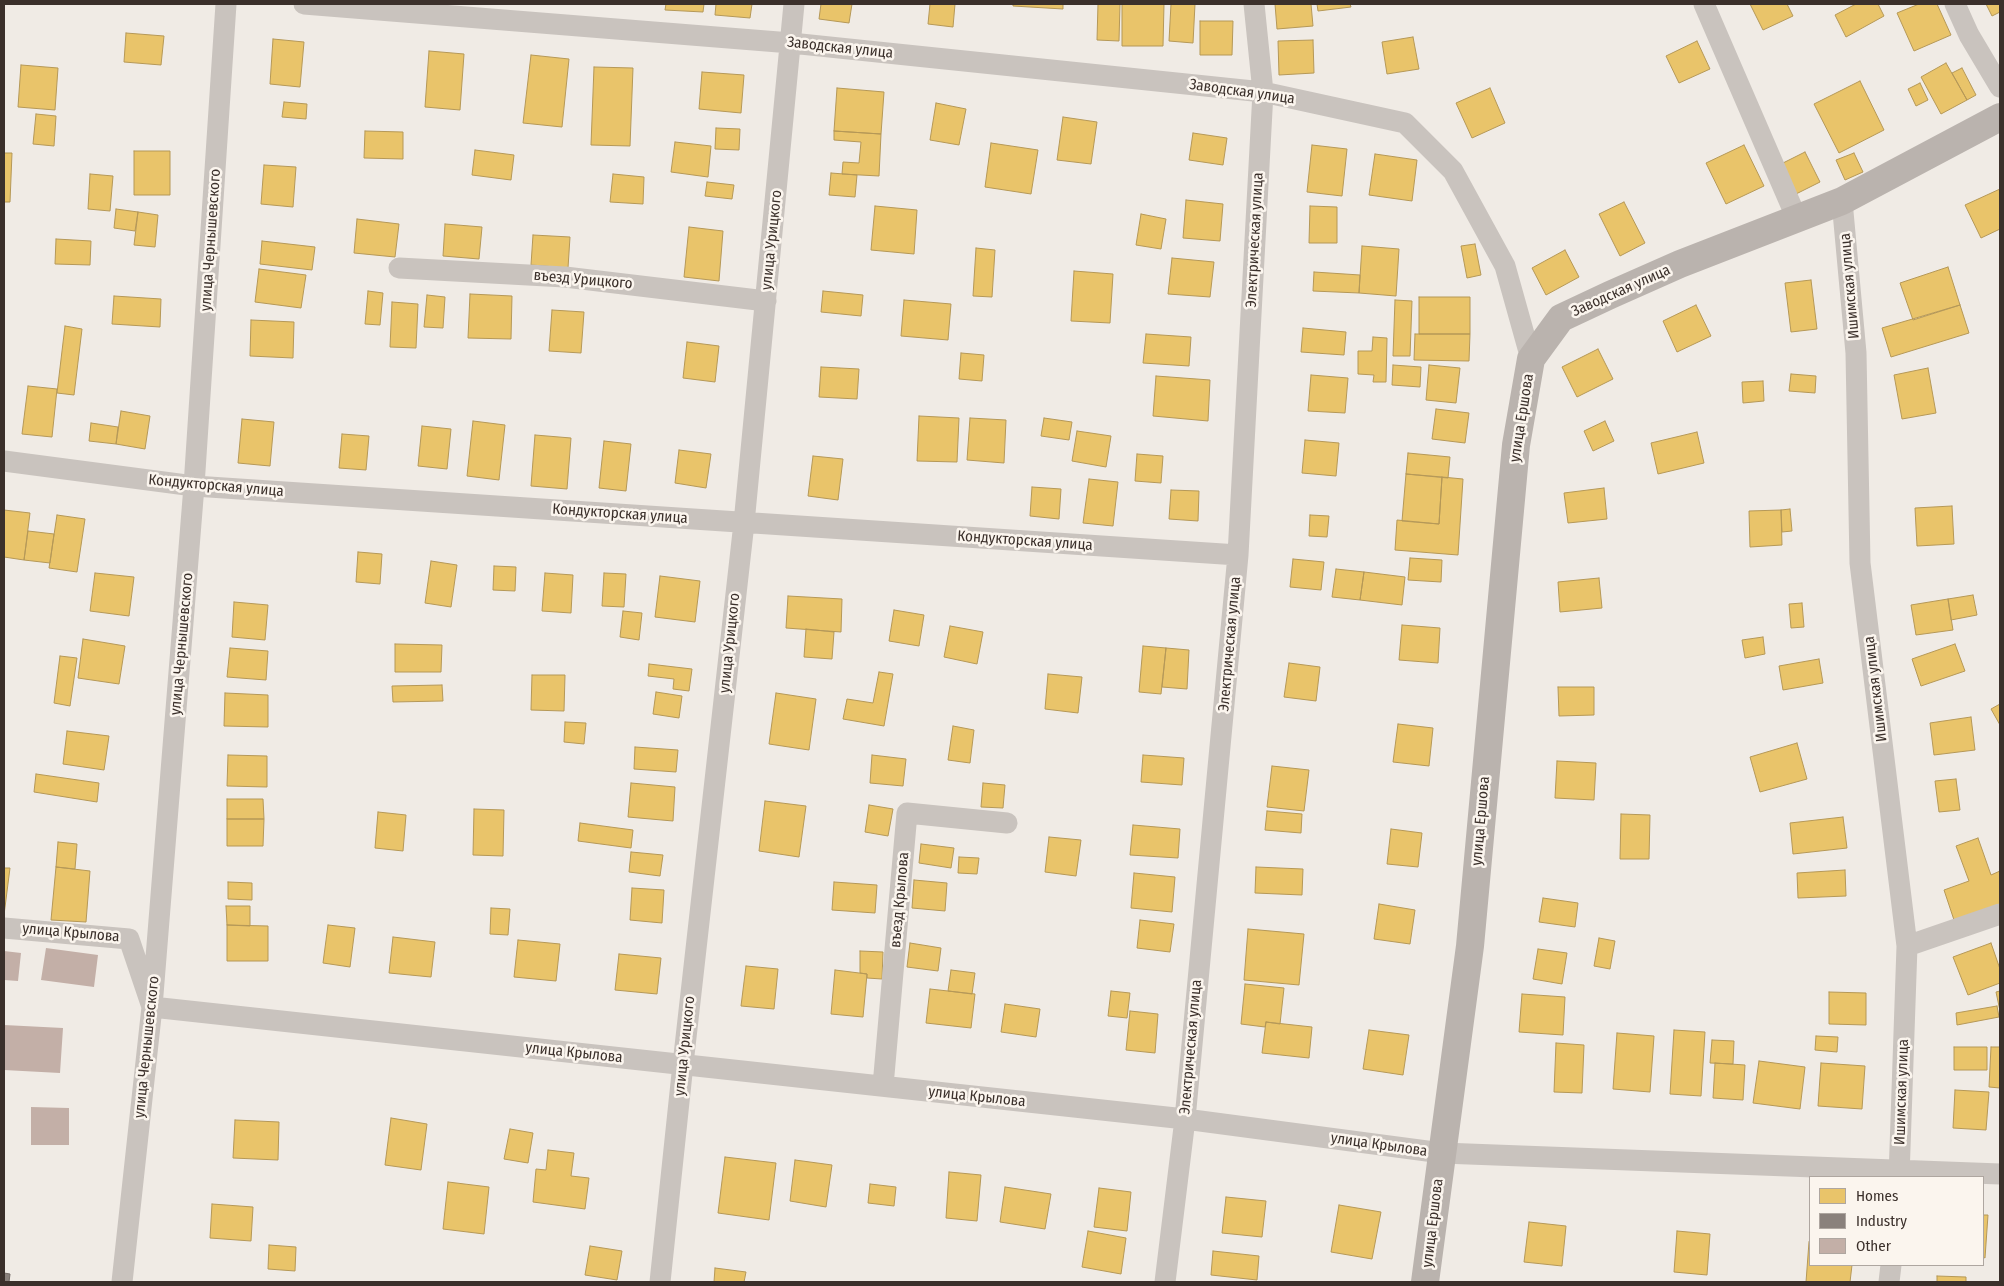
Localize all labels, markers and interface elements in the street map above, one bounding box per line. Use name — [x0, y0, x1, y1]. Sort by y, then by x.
street label: Заводская улица — [786, 33, 894, 63]
street label: Заводская улица — [1188, 76, 1296, 108]
street label: улица Чернышевского — [197, 168, 225, 312]
street label: Электрическая улица — [1242, 172, 1268, 308]
street label: улица Урицкого — [758, 189, 786, 291]
street label: Ишимская улица — [1836, 232, 1864, 340]
street label: Заводская улица — [1569, 261, 1673, 321]
street label: въезд Урицкого — [533, 267, 633, 293]
street label: улица Ершова — [1506, 372, 1538, 464]
street label: Кондукторская улица — [148, 471, 284, 501]
street label: Кондукторская улица — [552, 500, 688, 528]
street label: Кондукторская улица — [957, 527, 1093, 555]
street label: улица Чернышевского — [167, 572, 197, 716]
street label: Электрическая улица — [1215, 576, 1245, 712]
street label: улица Урицкого — [716, 592, 744, 694]
street label: Ишимская улица — [1861, 635, 1891, 743]
street label: улица Ершова — [1468, 776, 1494, 866]
street label: въезд Крылова — [887, 851, 913, 949]
street label: улица Крылова — [22, 920, 120, 946]
street label: улица Чернышевского — [131, 975, 163, 1119]
street label: Электрическая улица — [1176, 979, 1206, 1115]
street label: улица Урицкого — [671, 995, 699, 1097]
street label: улица Крылова — [525, 1039, 623, 1067]
street label: Ишимская улица — [1891, 1039, 1913, 1145]
street label: улица Крылова — [928, 1083, 1026, 1111]
street label: улица Крылова — [1330, 1129, 1428, 1161]
legend — [1809, 1176, 1984, 1266]
street label: улица Ершова — [1419, 1177, 1447, 1269]
text: Homes — [1856, 1187, 1898, 1205]
text: Industry — [1856, 1212, 1907, 1230]
text: Other — [1856, 1237, 1891, 1255]

